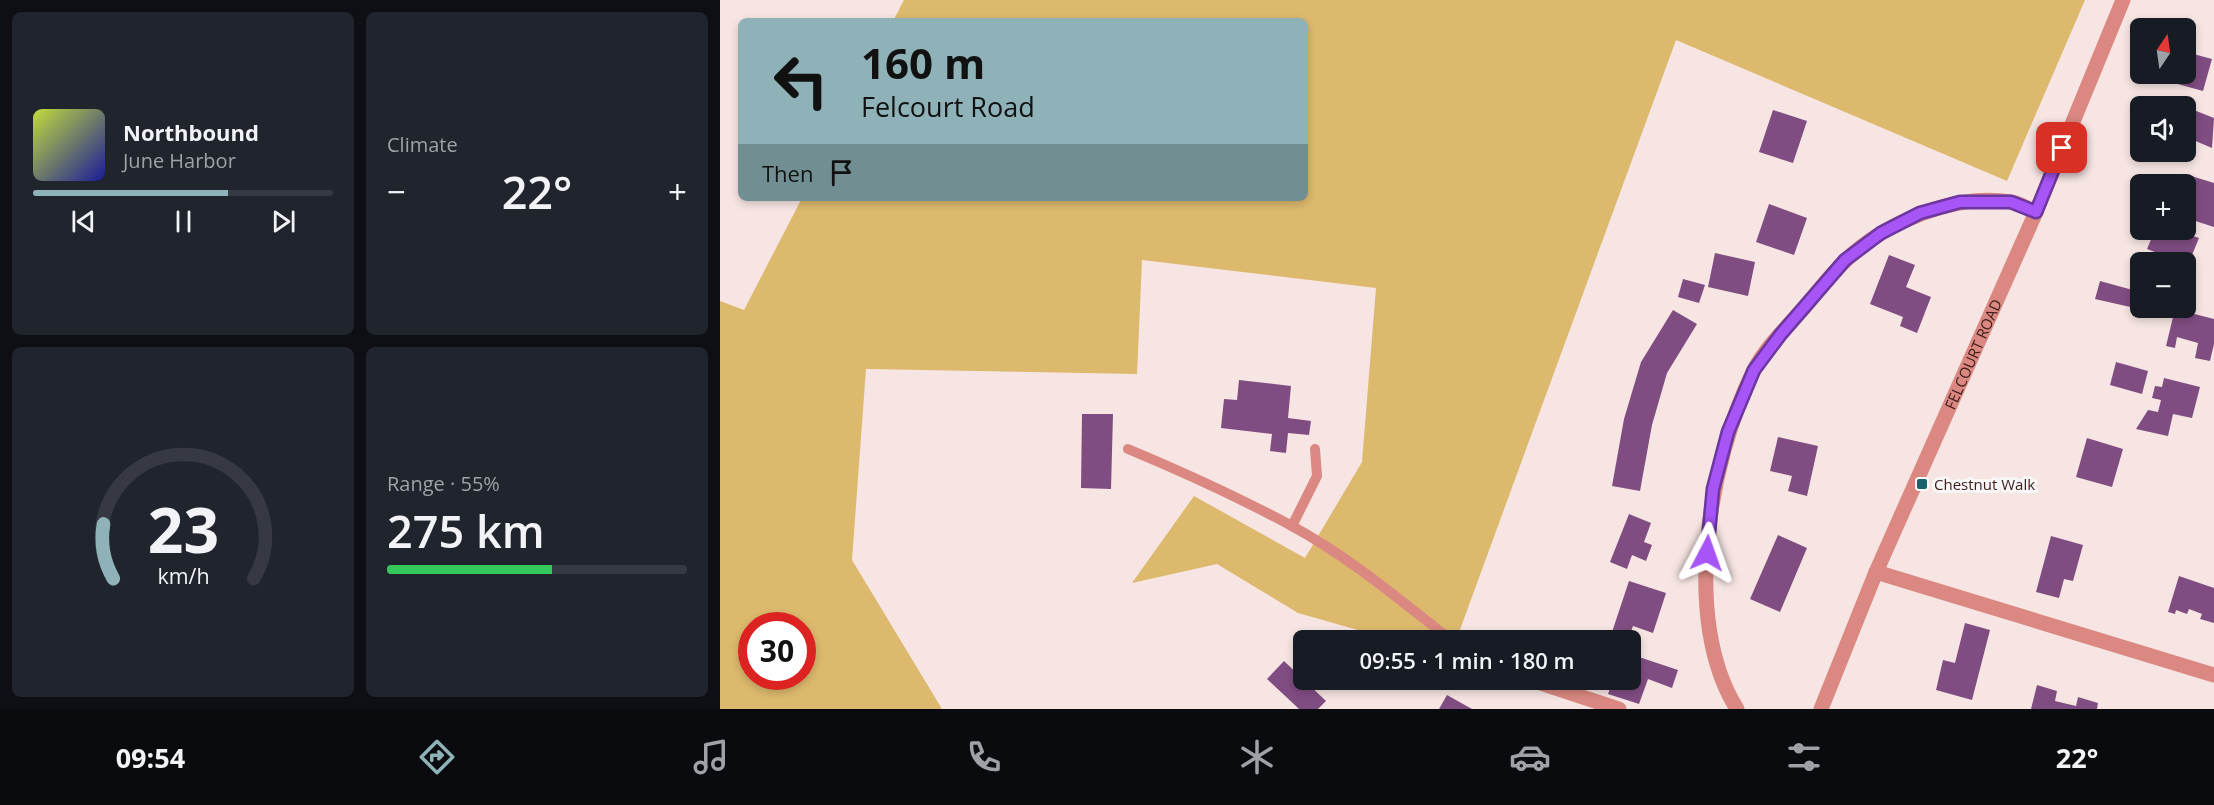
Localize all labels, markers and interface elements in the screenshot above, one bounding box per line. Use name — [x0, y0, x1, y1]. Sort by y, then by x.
north arrow — [2130, 18, 2196, 84]
map controls — [2130, 18, 2196, 318]
text: 160 m — [861, 34, 985, 91]
icon: left — [762, 42, 840, 120]
text: Felcourt Road — [861, 88, 1035, 125]
button: sound — [2130, 96, 2196, 162]
text: Northbound — [123, 117, 259, 147]
pin — [2036, 122, 2087, 173]
text: Climate — [387, 131, 458, 158]
icon: arrive — [2045, 131, 2078, 164]
text: June Harbor — [123, 147, 236, 174]
icon: arrive — [825, 156, 858, 189]
text: Then — [762, 158, 813, 188]
text: 22° — [502, 161, 572, 222]
text: − — [387, 169, 406, 214]
text: + — [668, 169, 687, 214]
button: + — [2130, 174, 2196, 240]
icon: previous — [67, 205, 100, 238]
icon: pause — [167, 205, 200, 238]
icon: next — [267, 205, 300, 238]
button: − — [2130, 252, 2196, 318]
street label: FELCOURT ROAD — [1940, 296, 2006, 412]
text: Range · 55% — [387, 470, 500, 497]
place label: Chestnut Walk — [1934, 474, 2035, 494]
marker: Chestnut Walk — [1915, 477, 1929, 491]
text: 23 — [147, 486, 219, 571]
text: 275 km — [387, 500, 545, 561]
position arrow — [1675, 521, 1739, 585]
text: km/h — [157, 561, 209, 590]
speed limit sign: 30 — [738, 612, 816, 690]
text: 09:55 · 1 min · 180 m — [1359, 645, 1575, 675]
icon: directions — [416, 736, 458, 778]
icon: music — [690, 736, 732, 778]
icon: phone — [963, 736, 1005, 778]
icon: climate — [1236, 736, 1278, 778]
icon: car — [1509, 736, 1551, 778]
icon: filters — [1783, 736, 1825, 778]
text: 09:54 — [116, 739, 185, 776]
text: 22° — [2056, 739, 2098, 776]

